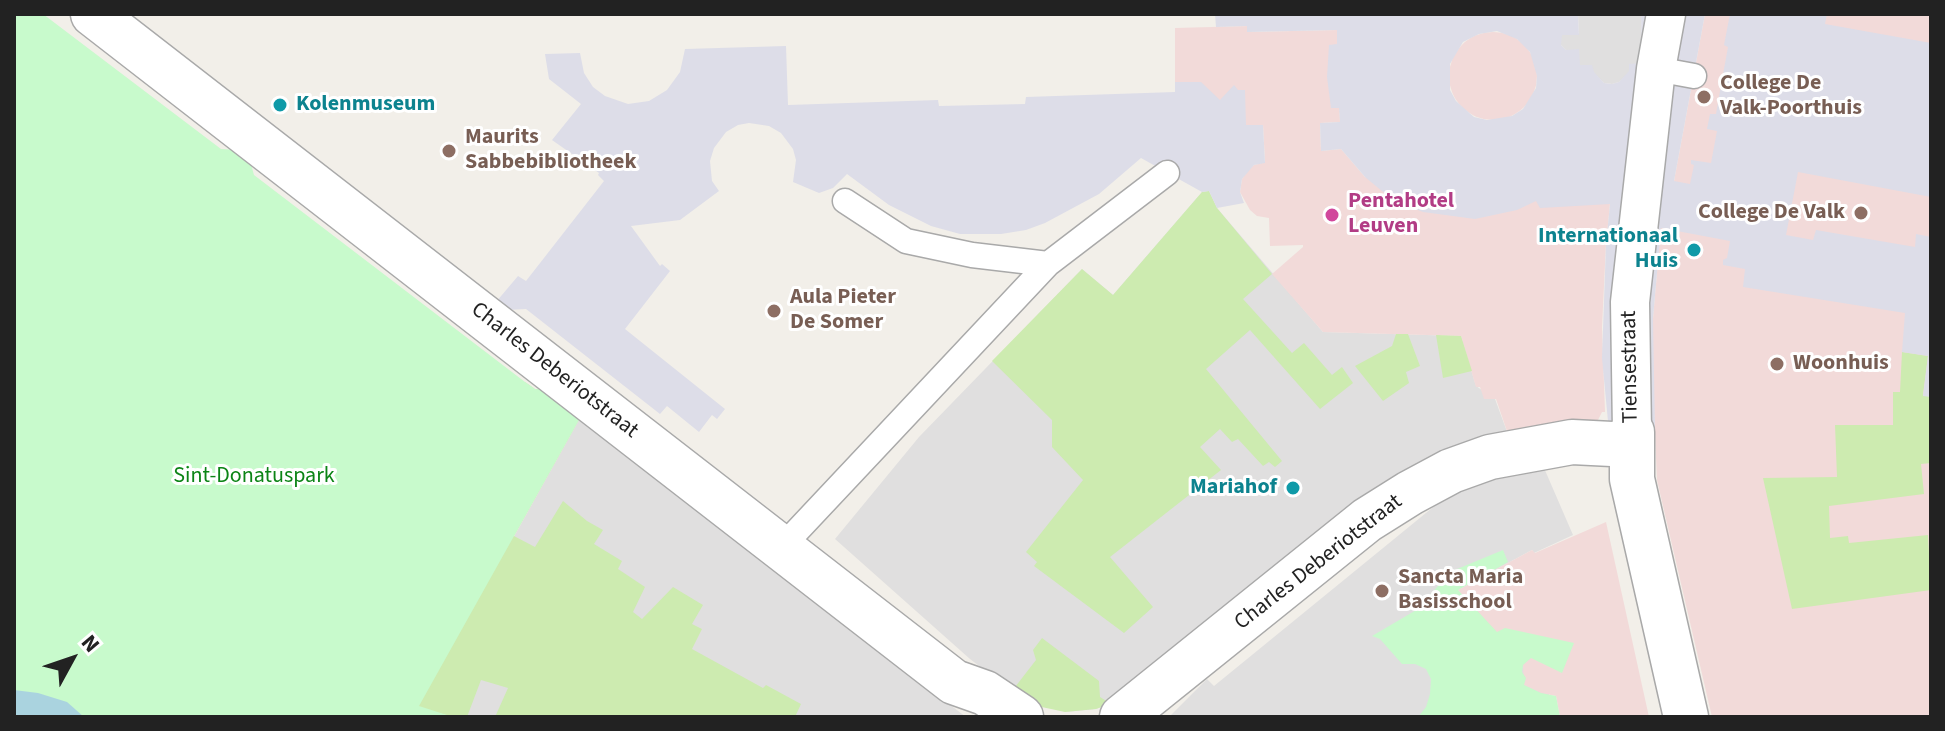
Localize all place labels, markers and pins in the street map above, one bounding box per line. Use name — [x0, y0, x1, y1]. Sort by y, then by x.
place label: College De Valk-Poorthuis — [1720, 71, 1862, 122]
marker: College De Valk-Poorthuis — [1695, 88, 1713, 106]
place label: Kolenmuseum — [296, 92, 435, 118]
marker: Kolenmuseum — [271, 96, 289, 114]
place label: Maurits Sabbebibliotheek — [465, 125, 637, 176]
marker: Maurits Sabbebibliotheek — [440, 142, 458, 160]
place label: Pentahotel Leuven — [1348, 189, 1454, 240]
place label: College De Valk — [1698, 200, 1845, 226]
marker: College De Valk — [1852, 204, 1870, 222]
marker: Pentahotel Leuven — [1323, 206, 1341, 224]
place label: Internationaal Huis — [1538, 224, 1678, 276]
marker: Internationaal Huis — [1685, 241, 1703, 259]
place label: Aula Pieter De Somer — [790, 285, 896, 336]
marker: Aula Pieter De Somer — [765, 302, 783, 320]
place label: Woonhuis — [1793, 351, 1889, 377]
marker: Woonhuis — [1768, 355, 1786, 373]
place label: Mariahof — [1190, 475, 1277, 501]
marker: Mariahof — [1284, 479, 1302, 497]
place label: Sancta Maria Basisschool — [1398, 565, 1523, 616]
marker: Sancta Maria Basisschool — [1373, 582, 1391, 600]

